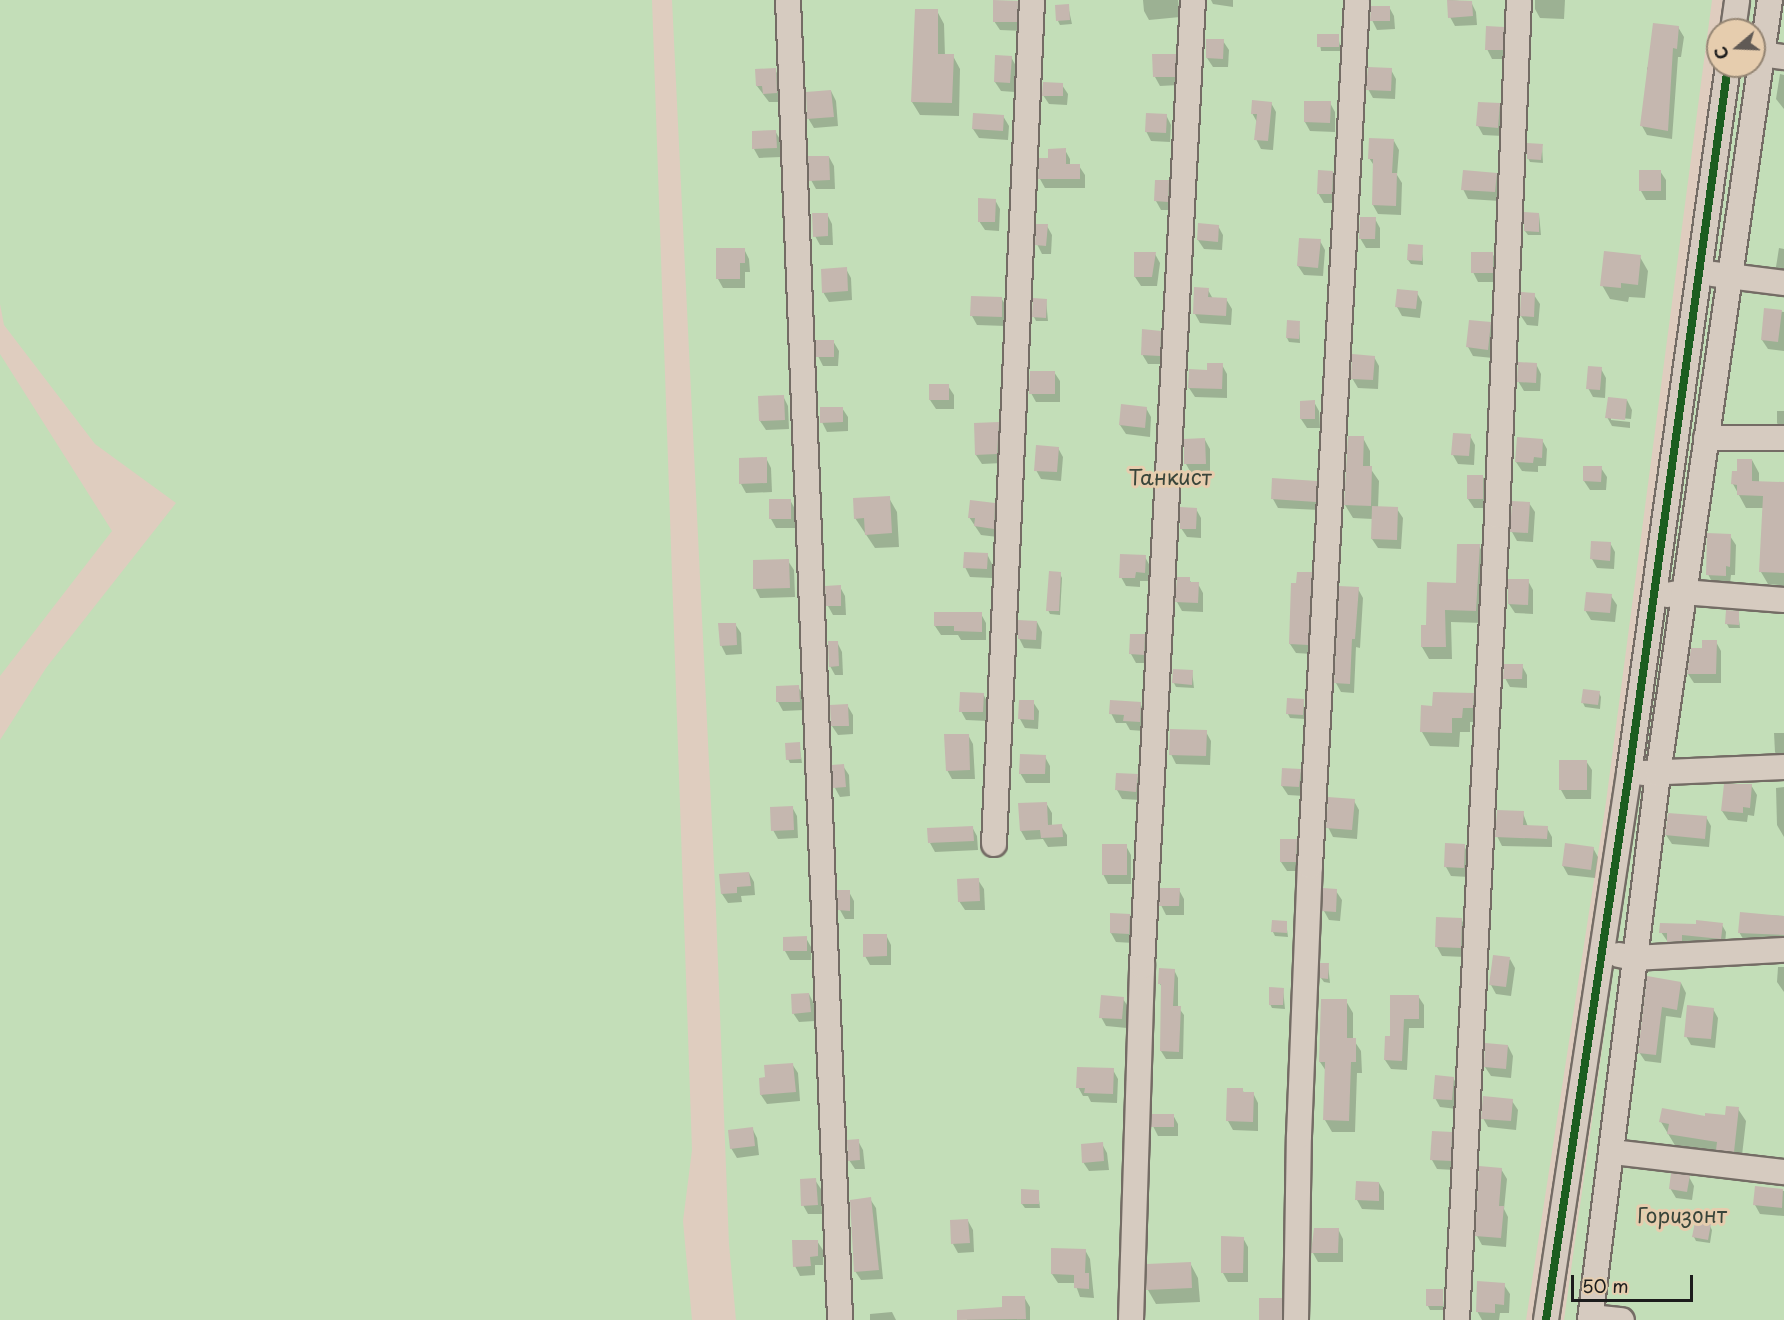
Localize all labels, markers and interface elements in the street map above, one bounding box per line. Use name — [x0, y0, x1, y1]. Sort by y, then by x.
north arrow — [1706, 18, 1766, 78]
text: С — [1708, 44, 1734, 63]
park label: Танкист — [1128, 463, 1212, 489]
park label: Горизонт — [1637, 1201, 1727, 1227]
scale bar — [1574, 1263, 1696, 1301]
text: 50 m — [1582, 1272, 1629, 1299]

